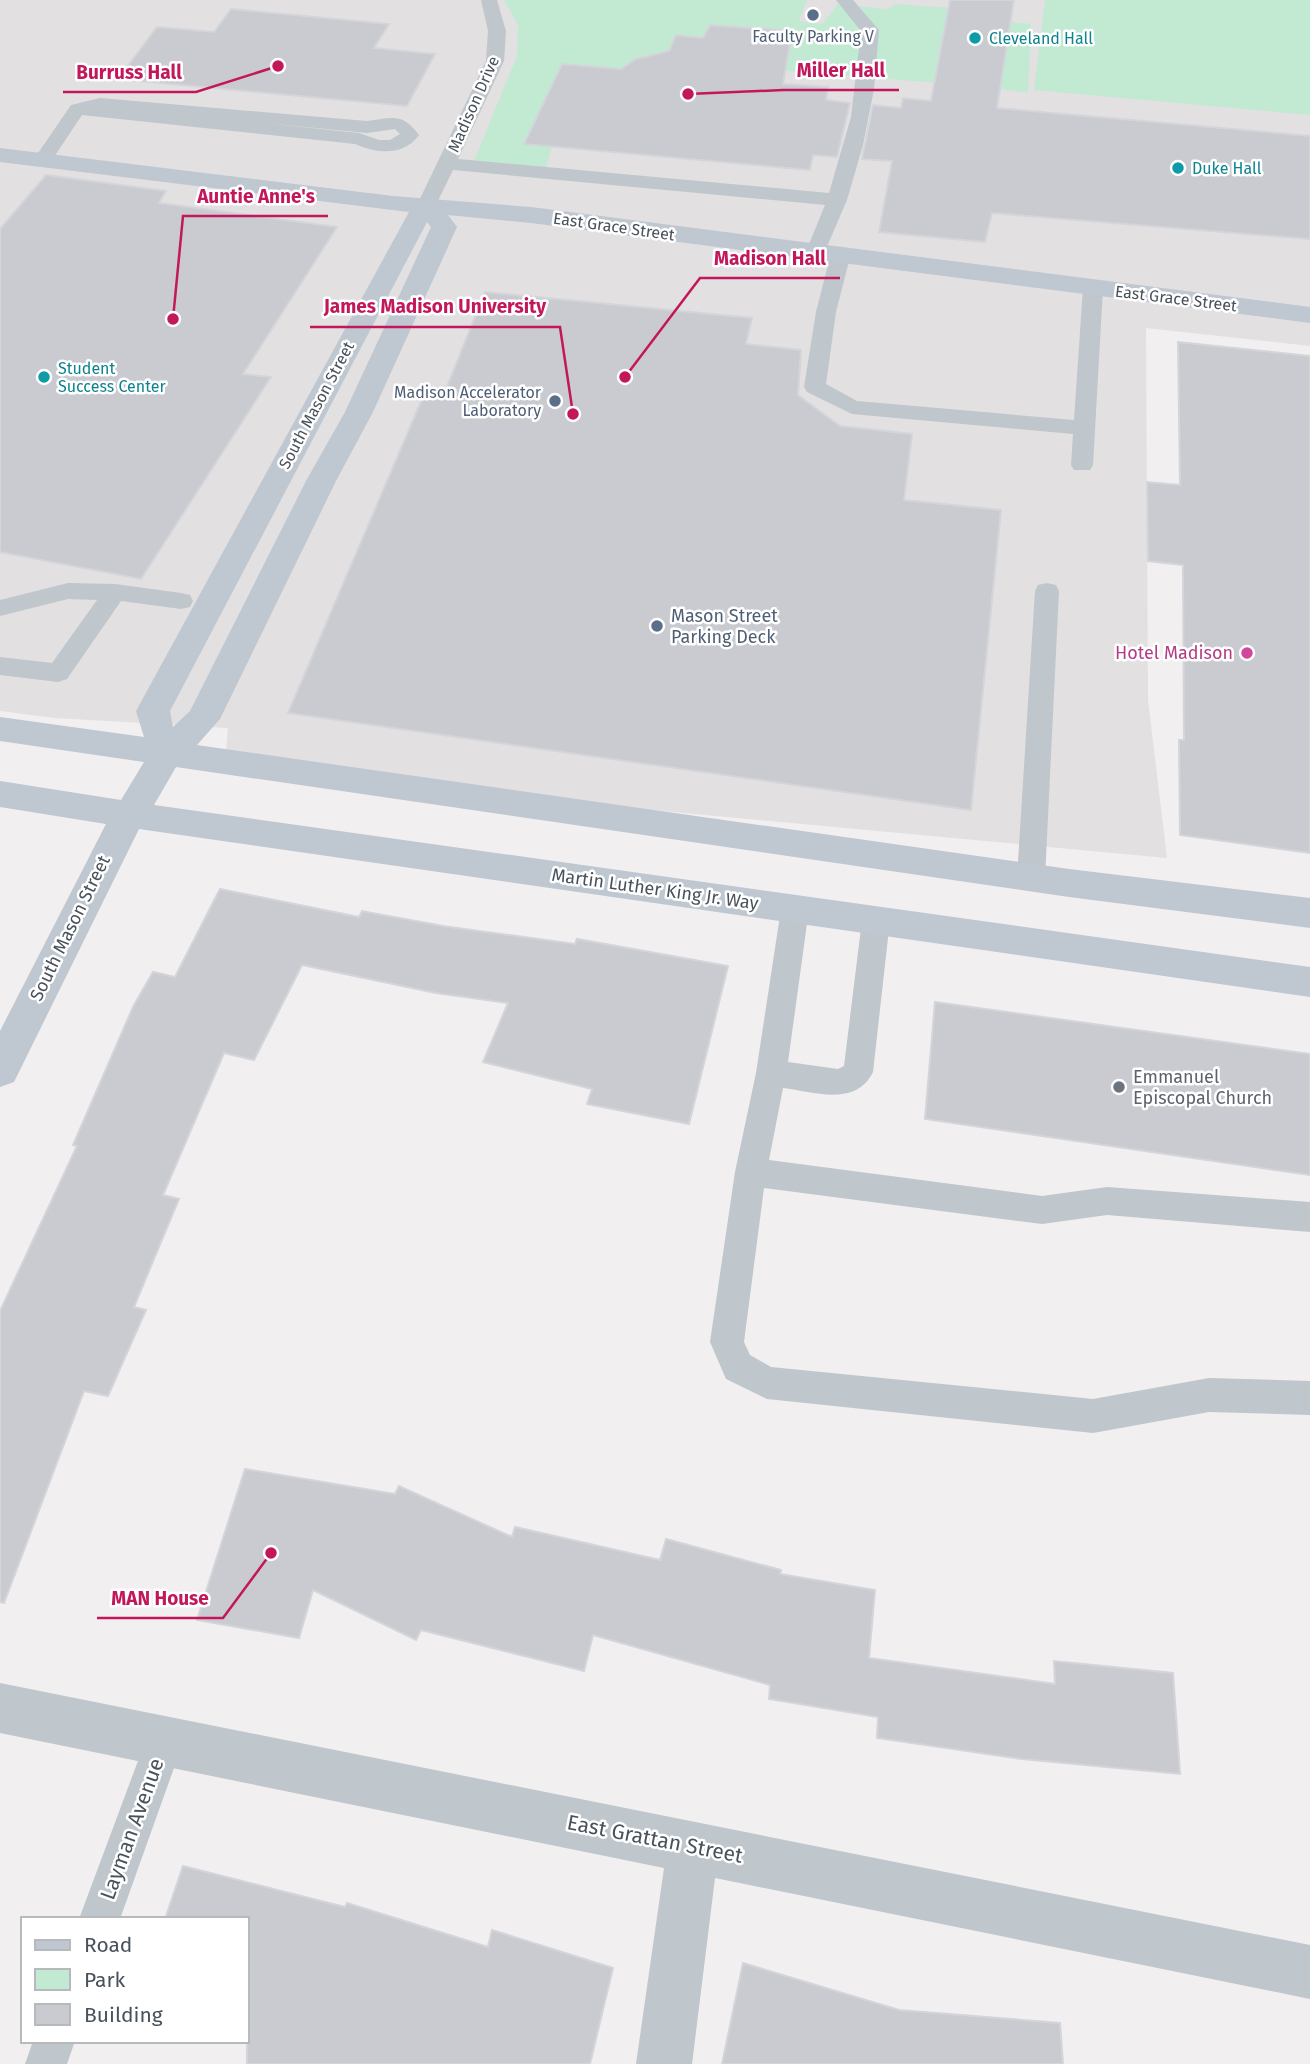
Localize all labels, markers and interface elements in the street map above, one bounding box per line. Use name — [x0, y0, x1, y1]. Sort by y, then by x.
marker: Faculty Parking V — [805, 7, 821, 23]
place label: Faculty Parking V — [752, 27, 874, 46]
place label: Cleveland Hall — [989, 29, 1093, 48]
marker: Cleveland Hall — [967, 30, 983, 46]
callout: Miller Hall — [783, 50, 899, 90]
callout: Burruss Hall — [63, 52, 196, 92]
street label: Madison Drive — [444, 53, 503, 155]
text: Miller Hall — [797, 59, 885, 82]
text: Burruss Hall — [76, 61, 182, 84]
place label: Duke Hall — [1192, 159, 1262, 178]
marker: Duke Hall — [1170, 160, 1186, 176]
callout: Auntie Anne's — [183, 176, 328, 216]
text: Auntie Anne's — [196, 185, 315, 208]
street label: East Grace Street — [552, 209, 676, 244]
callout: Madison Hall — [700, 238, 840, 278]
text: Madison Hall — [714, 247, 826, 270]
street label: East Grace Street — [1114, 282, 1238, 315]
callout: James Madison University — [310, 287, 560, 327]
text: James Madison University — [323, 295, 546, 318]
street label: South Mason Street — [275, 338, 358, 472]
place label: Student Success Center — [58, 359, 166, 396]
marker: Student Success Center — [36, 369, 52, 385]
place label: Madison Accelerator Laboratory — [394, 383, 542, 420]
marker: Madison Accelerator Laboratory — [547, 393, 563, 409]
place label: Mason Street Parking Deck — [671, 605, 778, 648]
marker: Mason Street Parking Deck — [649, 618, 665, 634]
place label: Hotel Madison — [1115, 642, 1233, 664]
marker: Hotel Madison — [1239, 645, 1255, 661]
street label: South Mason Street — [25, 851, 115, 1004]
street label: Martin Luther King Jr. Way — [550, 864, 760, 914]
place label: Emmanuel Episcopal Church — [1133, 1066, 1272, 1109]
marker: Emmanuel Episcopal Church — [1111, 1079, 1127, 1095]
callout: MAN House — [97, 1578, 223, 1618]
text: MAN House — [111, 1587, 209, 1610]
street label: Layman Avenue — [94, 1755, 170, 1903]
street label: East Grattan Street — [565, 1809, 745, 1869]
legend — [21, 1917, 248, 2043]
text: Road — [84, 1932, 132, 1958]
text: Park — [84, 1967, 126, 1993]
text: Building — [84, 2002, 163, 2028]

